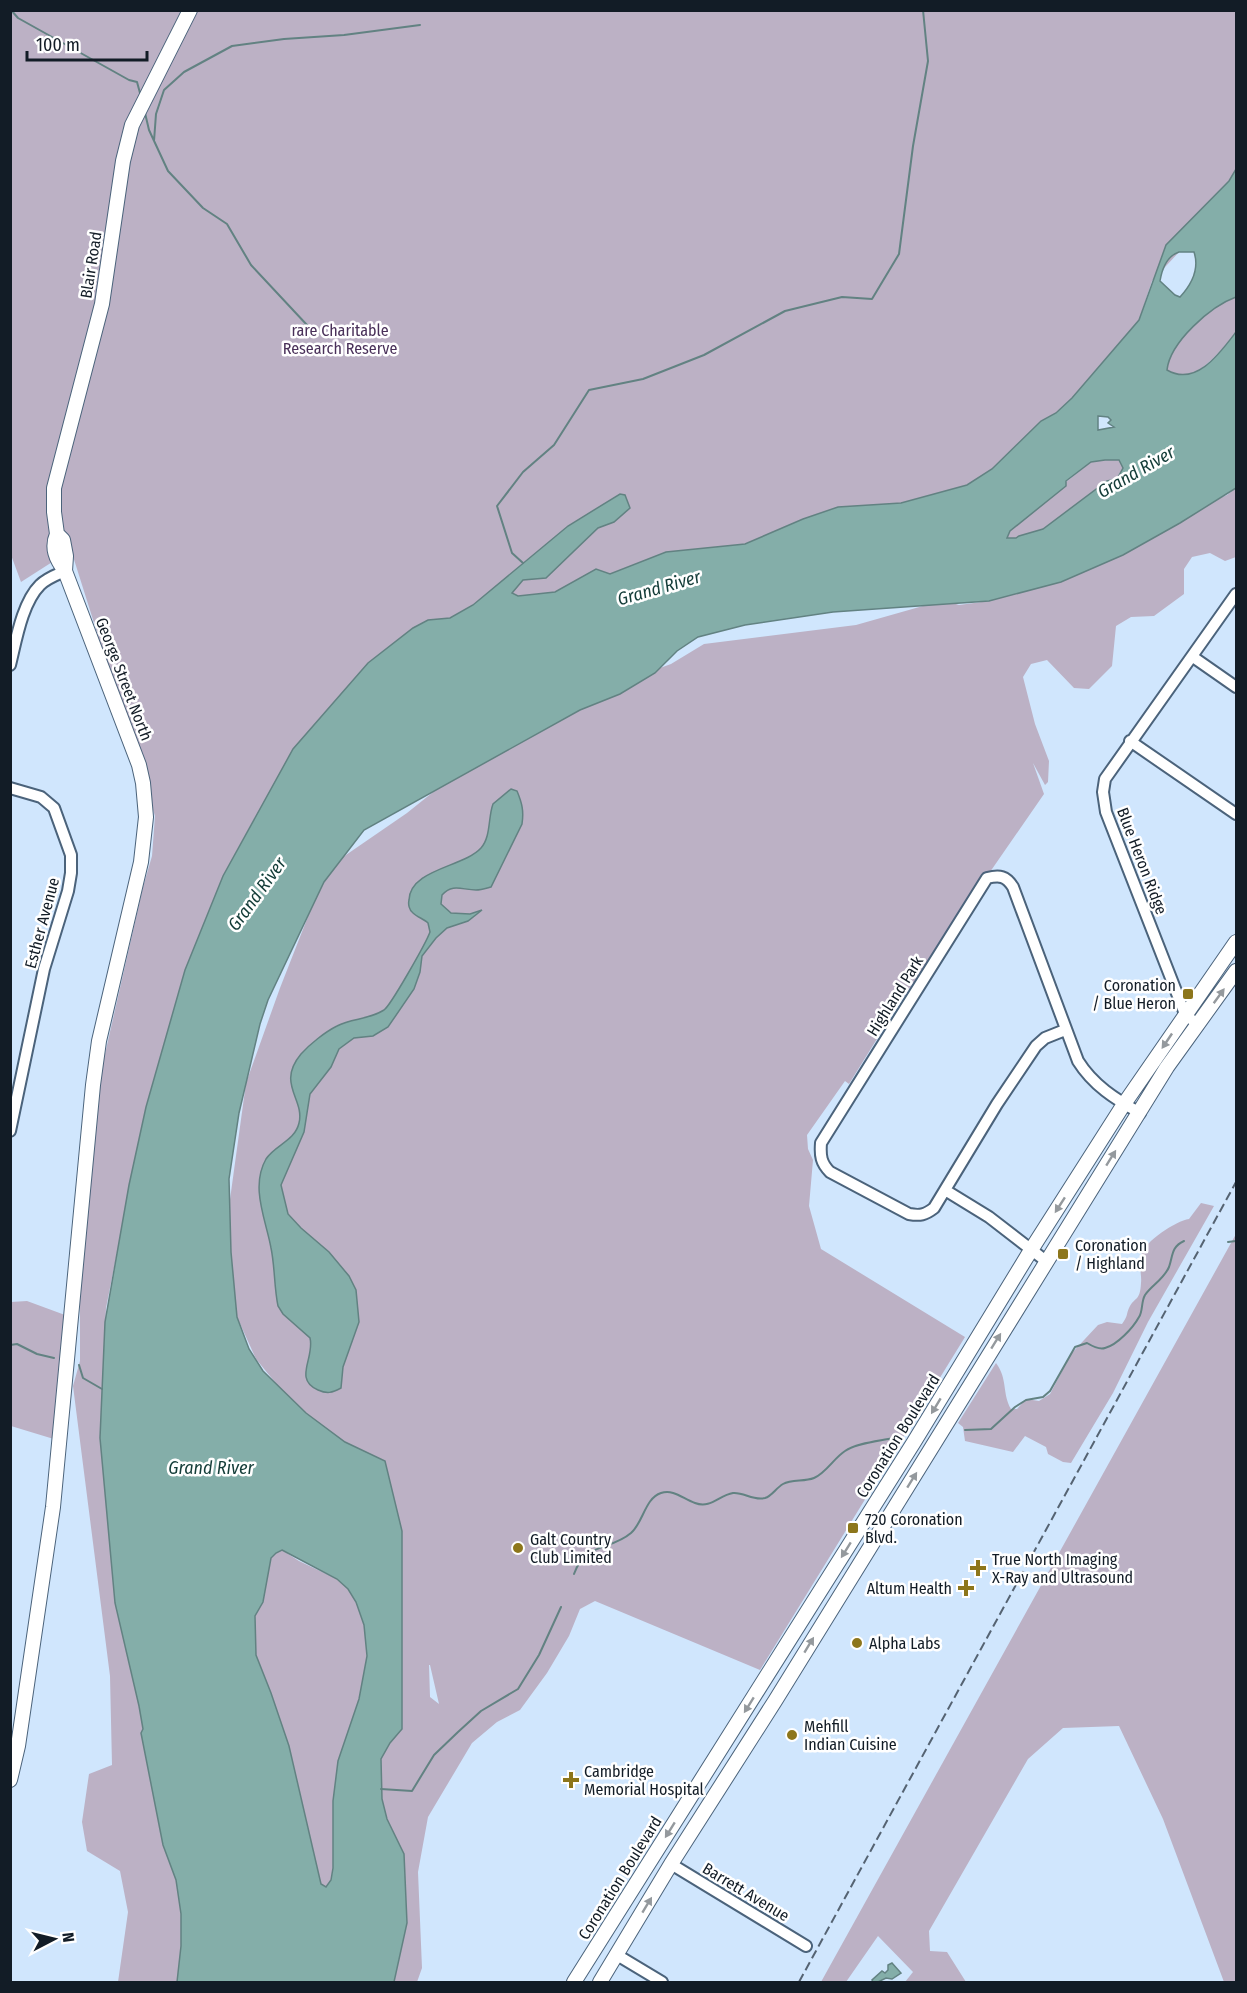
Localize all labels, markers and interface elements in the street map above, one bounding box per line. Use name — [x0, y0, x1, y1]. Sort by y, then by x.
scale bar — [27, 24, 147, 62]
text: 100 m — [36, 34, 80, 56]
street label: Blair Road — [76, 230, 106, 300]
park label: rare Charitable Research Reserve — [283, 321, 397, 358]
water label: Grand River — [1094, 441, 1179, 503]
water label: Grand River — [615, 565, 704, 610]
street label: George Street North — [92, 615, 156, 743]
street label: Blue Heron Ridge — [1113, 805, 1171, 917]
water label: Grand River — [223, 852, 291, 935]
street label: Esther Avenue — [21, 875, 63, 970]
street label: Highland Park — [863, 952, 927, 1040]
place label: Coronation / Blue Heron — [1092, 976, 1176, 1013]
marker: Coronation / Blue Heron — [1181, 987, 1195, 1001]
one-way arrow — [1213, 988, 1224, 1004]
one-way arrow — [1161, 1033, 1173, 1049]
one-way arrow — [1105, 1150, 1116, 1166]
one-way arrow — [1054, 1196, 1066, 1212]
place label: Coronation / Highland — [1075, 1236, 1147, 1273]
marker: Coronation / Highland — [1056, 1247, 1070, 1261]
one-way arrow — [991, 1333, 1002, 1349]
street label: Coronation Boulevard — [852, 1371, 944, 1501]
one-way arrow — [930, 1398, 941, 1414]
water label: Grand River — [168, 1457, 254, 1479]
one-way arrow — [907, 1472, 918, 1488]
place label: 720 Coronation Blvd. — [865, 1510, 963, 1547]
marker: 720 Coronation Blvd. — [846, 1521, 860, 1535]
place label: Galt Country Club Limited — [530, 1530, 612, 1567]
marker: Galt Country Club Limited — [511, 1541, 525, 1555]
one-way arrow — [841, 1542, 852, 1558]
place label: True North Imaging X-Ray and Ultrasound — [992, 1550, 1133, 1587]
marker: True North Imaging X-Ray and Ultrasound — [969, 1559, 987, 1577]
place label: Altum Health — [867, 1579, 952, 1598]
marker: Altum Health — [957, 1579, 975, 1597]
place label: Alpha Labs — [869, 1634, 941, 1653]
one-way arrow — [804, 1636, 814, 1653]
marker: Alpha Labs — [850, 1636, 864, 1650]
one-way arrow — [744, 1697, 755, 1713]
place label: Mehfill Indian Cuisine — [804, 1717, 897, 1754]
marker: Mehfill Indian Cuisine — [785, 1728, 799, 1742]
place label: Cambridge Memorial Hospital — [584, 1762, 704, 1799]
marker: Cambridge Memorial Hospital — [562, 1771, 580, 1789]
street label: Coronation Boulevard — [574, 1813, 666, 1943]
one-way arrow — [664, 1822, 675, 1838]
street label: Barrett Avenue — [699, 1859, 793, 1925]
one-way arrow — [641, 1897, 652, 1913]
north arrow — [24, 1909, 84, 1969]
text: N — [58, 1931, 78, 1943]

